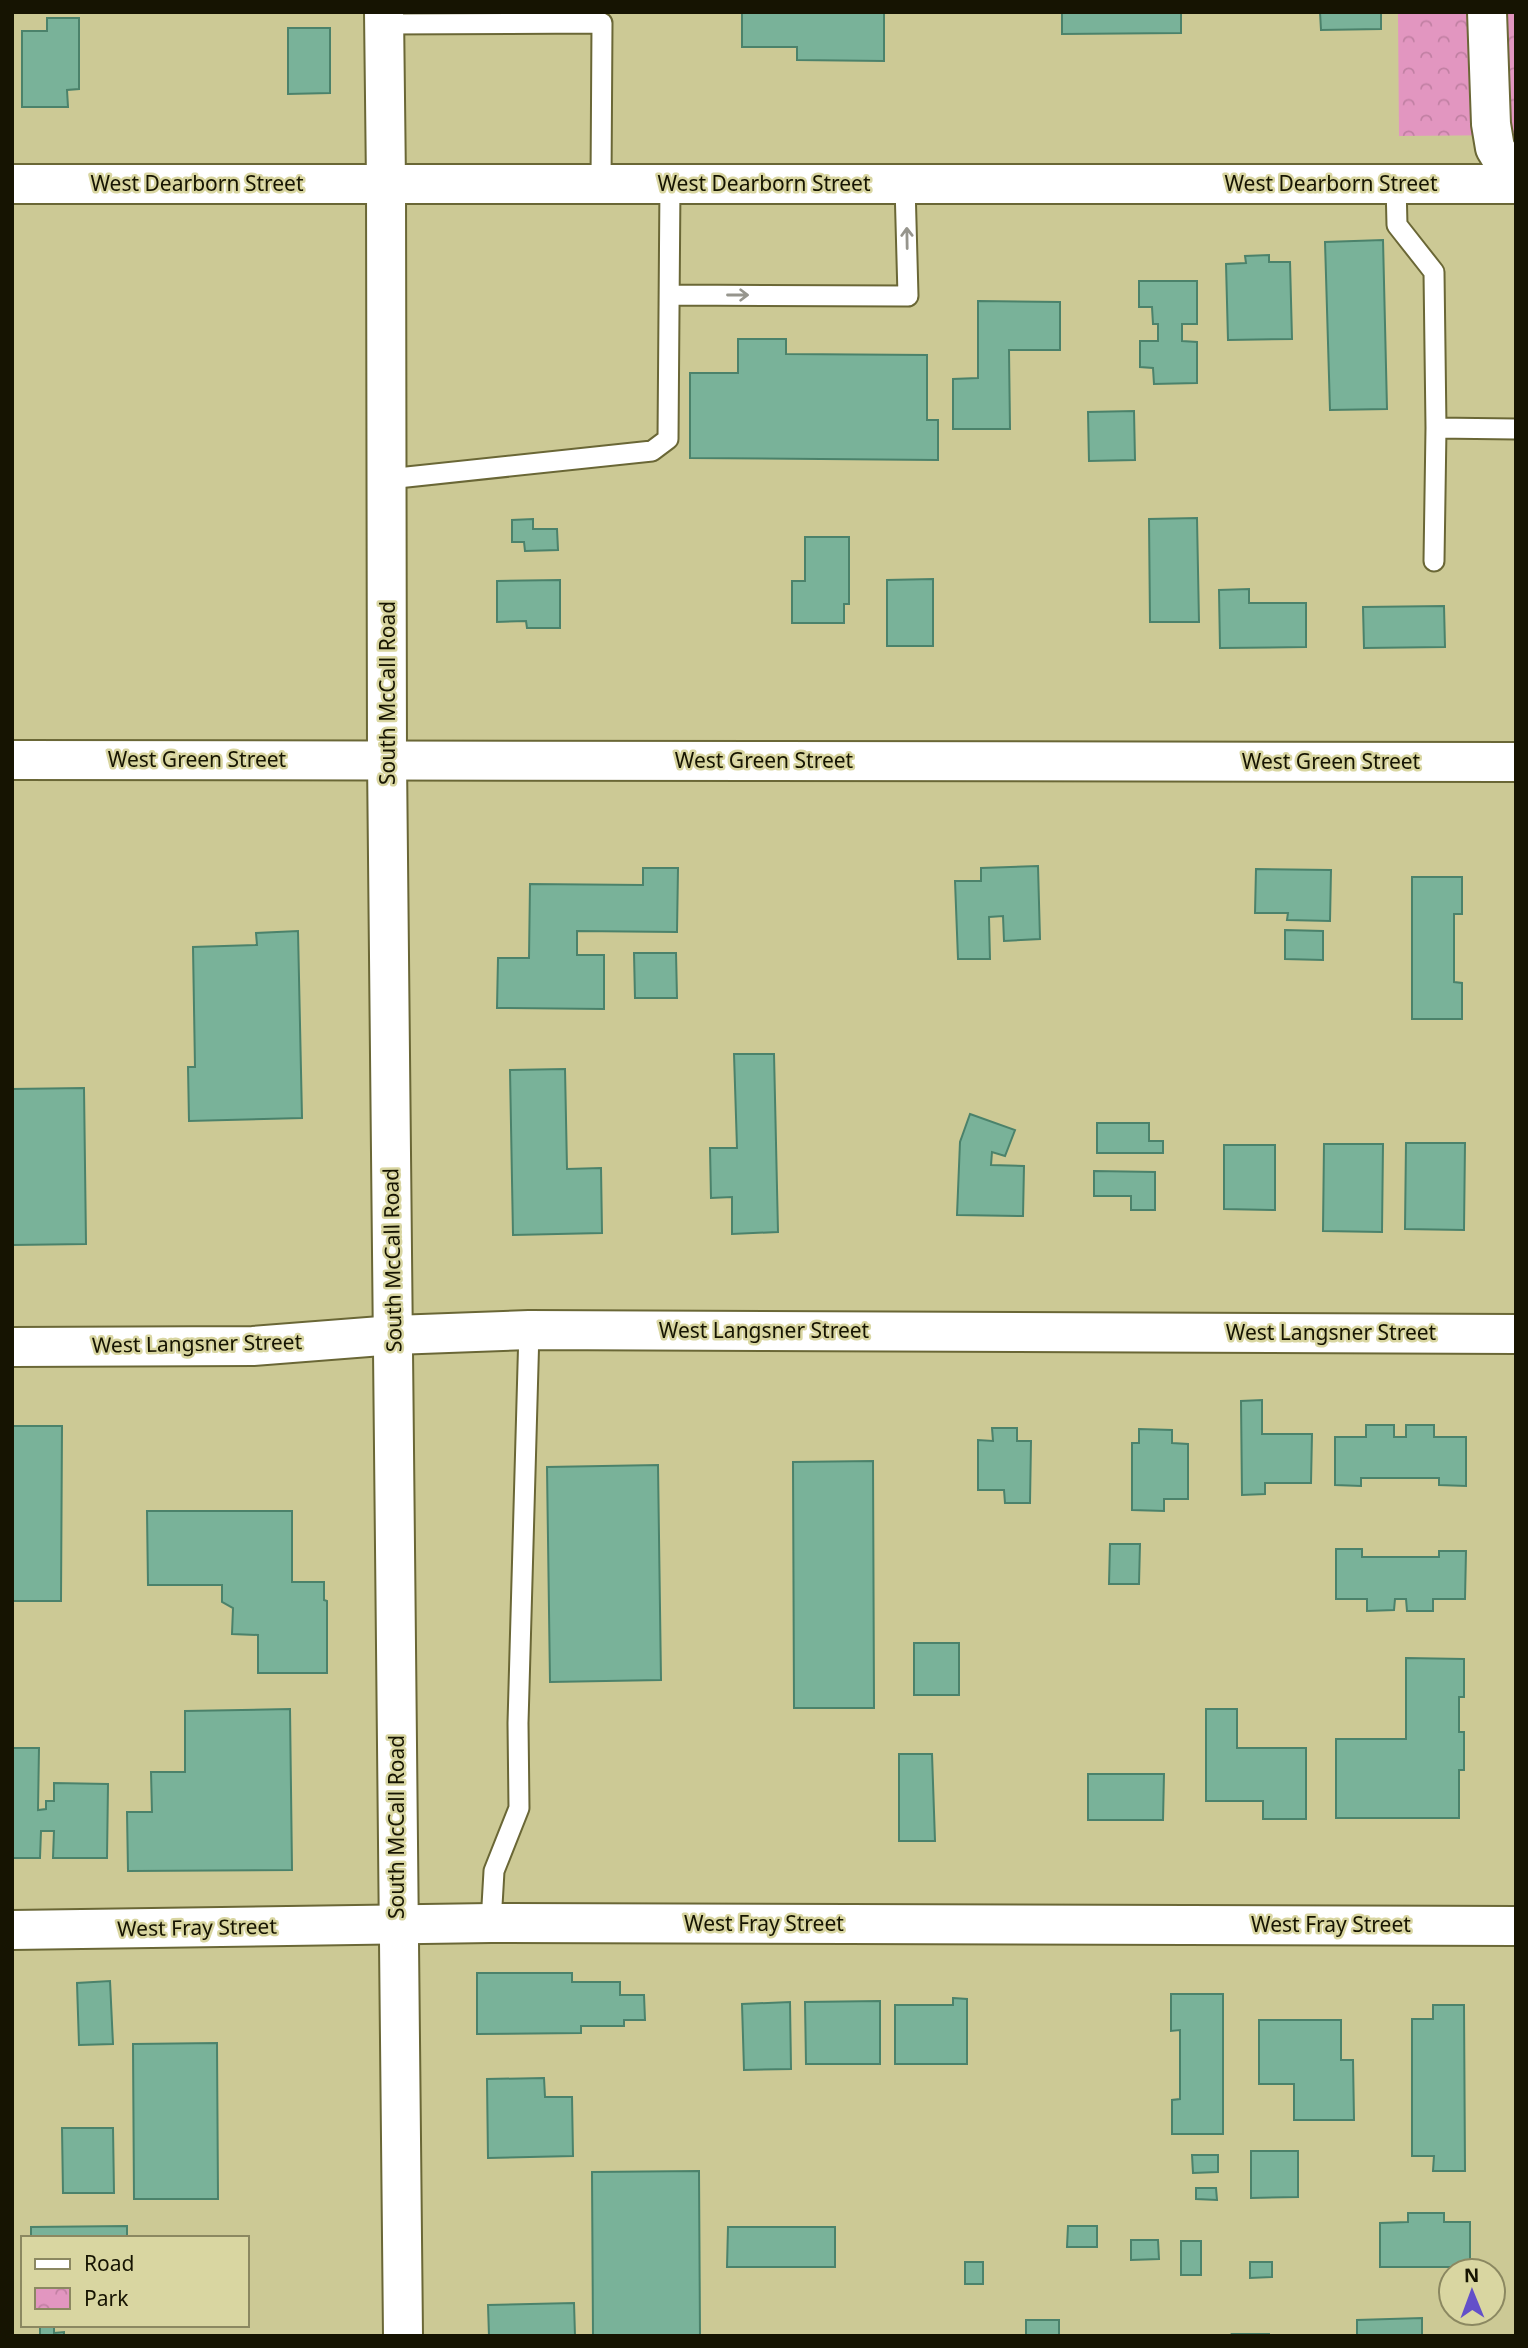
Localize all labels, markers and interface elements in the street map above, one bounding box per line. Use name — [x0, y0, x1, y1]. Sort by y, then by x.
street label: West Dearborn Street — [90, 169, 304, 197]
street label: West Dearborn Street — [657, 169, 871, 197]
street label: West Dearborn Street — [1224, 169, 1438, 197]
one-way arrow — [900, 227, 914, 250]
one-way arrow — [727, 288, 750, 302]
street label: South McCall Road — [373, 601, 401, 785]
street label: West Green Street — [108, 745, 287, 773]
street label: West Green Street — [675, 746, 854, 774]
street label: West Green Street — [1242, 747, 1421, 775]
street label: South McCall Road — [376, 1168, 408, 1352]
street label: West Langsner Street — [659, 1316, 870, 1344]
street label: West Langsner Street — [1226, 1318, 1437, 1346]
street label: West Langsner Street — [92, 1327, 303, 1359]
street label: South McCall Road — [382, 1735, 410, 1919]
street label: West Fray Street — [684, 1909, 844, 1937]
street label: West Fray Street — [1251, 1910, 1411, 1938]
street label: West Fray Street — [117, 1912, 278, 1942]
legend — [21, 2236, 248, 2327]
text: Road — [84, 2249, 134, 2277]
north arrow — [1437, 2257, 1507, 2327]
text: N — [1464, 2262, 1480, 2288]
text: Park — [84, 2284, 129, 2312]

